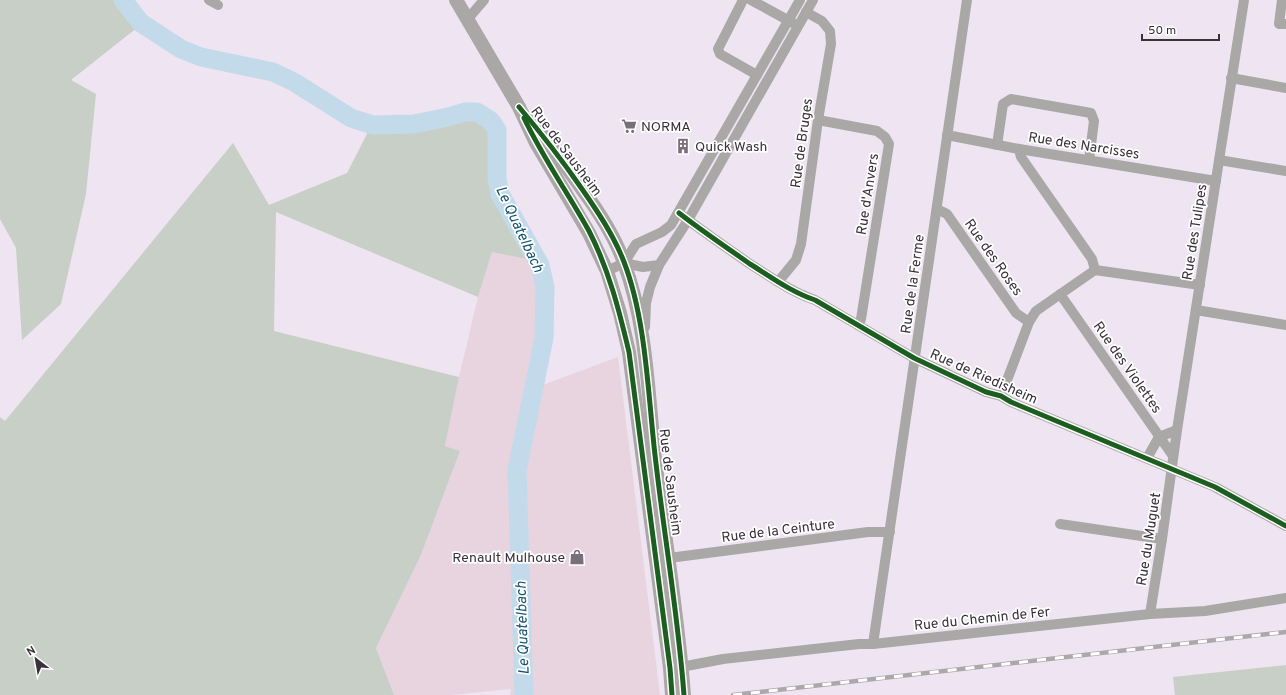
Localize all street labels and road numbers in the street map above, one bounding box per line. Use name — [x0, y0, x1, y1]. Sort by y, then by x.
street label: Rue de Bruges — [788, 97, 817, 189]
street label: Rue de Sausheim — [527, 104, 605, 200]
street label: Rue des Narcisses — [1027, 129, 1141, 164]
street label: Rue d'Anvers — [854, 152, 883, 236]
street label: Rue des Tulipes — [1179, 183, 1211, 282]
street label: Rue des Roses — [960, 216, 1026, 300]
street label: Rue de la Ferme — [898, 233, 929, 335]
street label: Rue des Violettes — [1089, 319, 1165, 417]
street label: Rue de Riedisheim — [927, 346, 1040, 409]
street label: Rue de Sausheim — [655, 428, 685, 537]
street label: Rue du Muguet — [1134, 491, 1165, 587]
street label: Rue de la Ceinture — [720, 516, 836, 547]
street label: Rue du Chemin de Fer — [913, 604, 1052, 635]

